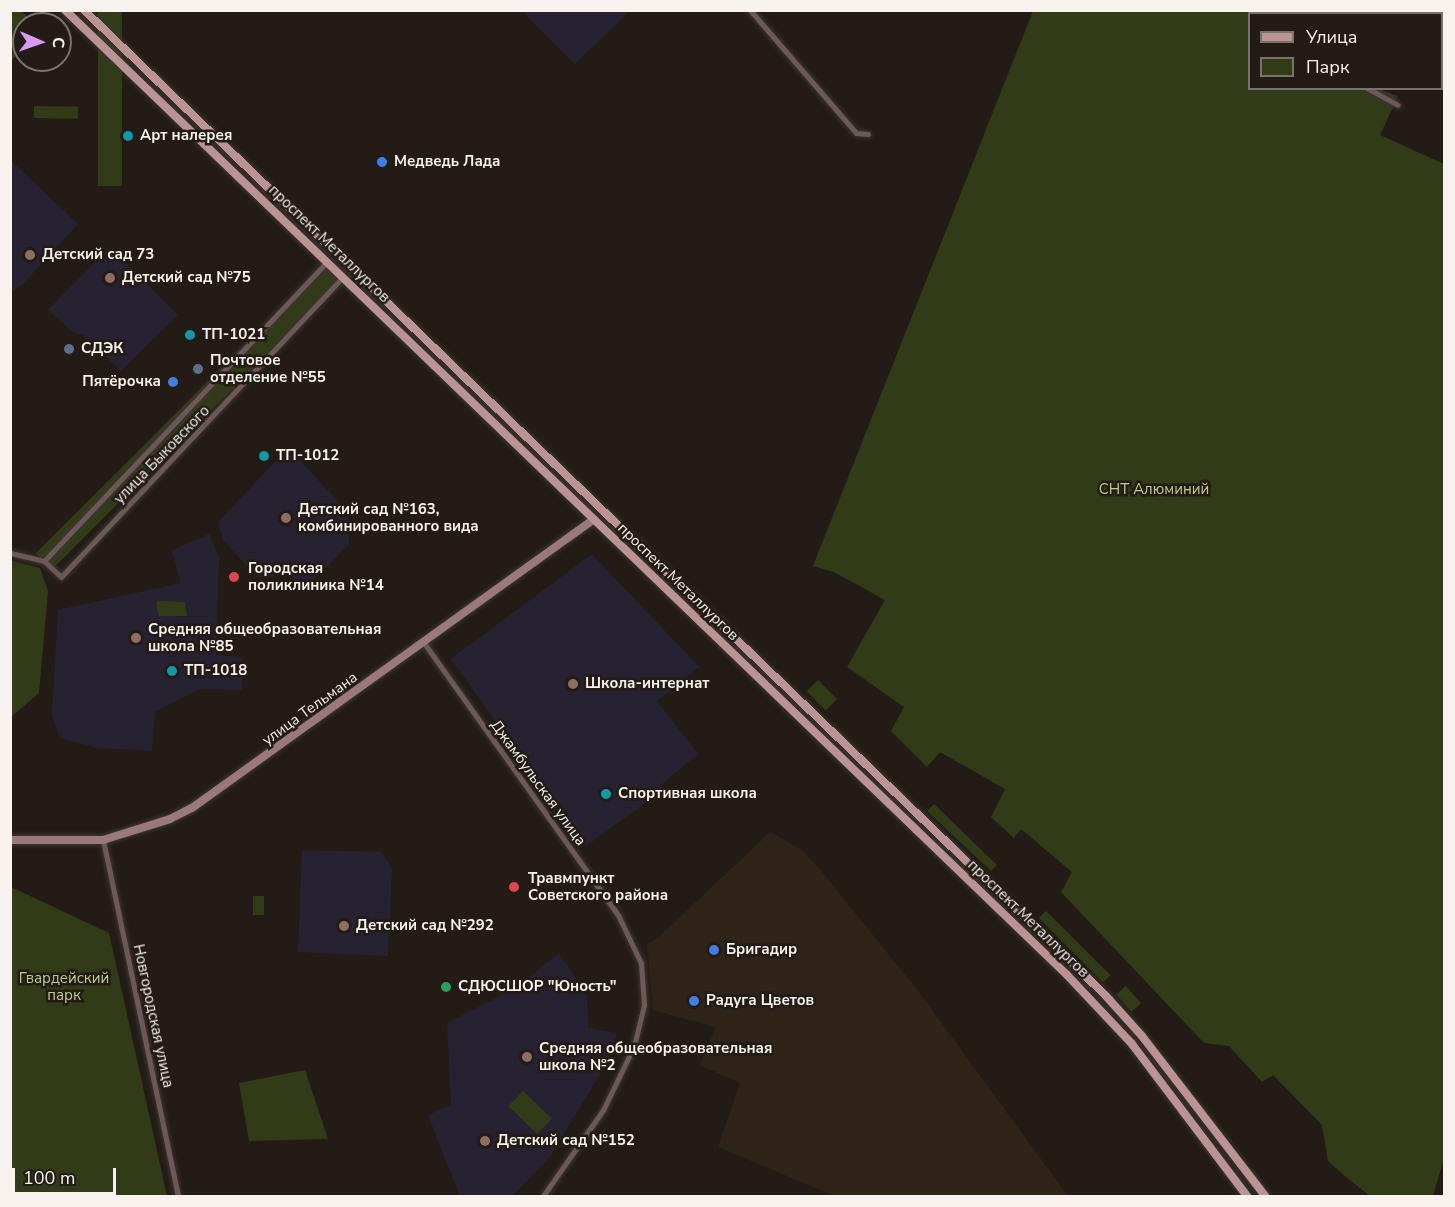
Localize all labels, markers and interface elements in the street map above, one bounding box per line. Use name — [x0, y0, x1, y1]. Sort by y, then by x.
north arrow — [12, 12, 72, 72]
legend — [1248, 12, 1443, 90]
text: Улица — [1306, 25, 1357, 49]
text: С — [47, 37, 69, 48]
text: Парк — [1306, 55, 1349, 79]
place label: Арт налерея — [140, 127, 232, 145]
marker: Арт налерея — [121, 129, 135, 143]
place label: Медведь Лада — [394, 153, 500, 171]
marker: Медведь Лада — [375, 155, 389, 169]
street label: проспект Металлургов — [265, 181, 393, 307]
place label: Детский сад 73 — [42, 246, 154, 264]
marker: Детский сад 73 — [23, 248, 37, 262]
place label: Детский сад №75 — [122, 269, 251, 287]
marker: Детский сад №75 — [103, 271, 117, 285]
place label: ТП-1021 — [202, 326, 265, 344]
marker: ТП-1021 — [183, 328, 197, 342]
place label: СДЭК — [81, 340, 123, 358]
marker: СДЭК — [62, 342, 76, 356]
place label: Почтовое отделение №55 — [210, 351, 326, 386]
marker: Почтовое отделение №55 — [191, 362, 205, 376]
place label: Пятёрочка — [82, 373, 161, 391]
marker: Пятёрочка — [166, 375, 180, 389]
street label: улица Быковского — [111, 402, 213, 508]
place label: ТП-1012 — [276, 447, 339, 465]
marker: ТП-1012 — [257, 449, 271, 463]
park label: СНТ Алюминий — [1099, 481, 1209, 499]
place label: Детский сад №163, комбинированного вида — [298, 500, 479, 535]
marker: Детский сад №163, комбинированного вида — [279, 511, 293, 525]
street label: проспект Металлургов — [614, 519, 742, 645]
place label: Городская поликлиника №14 — [248, 559, 384, 594]
marker: Городская поликлиника №14 — [225, 568, 243, 586]
place label: Средняя общеобразовательная школа №85 — [148, 620, 381, 655]
marker: Средняя общеобразовательная школа №85 — [129, 631, 143, 645]
place label: ТП-1018 — [184, 662, 247, 680]
marker: ТП-1018 — [165, 664, 179, 678]
street label: улица Тельмана — [259, 668, 361, 750]
place label: Школа-интернат — [585, 675, 709, 693]
marker: Школа-интернат — [566, 677, 580, 691]
street label: Джамбульская улица — [486, 717, 590, 849]
place label: Спортивная школа — [618, 785, 757, 803]
marker: Спортивная школа — [599, 787, 613, 801]
street label: проспект Металлургов — [964, 856, 1092, 982]
place label: Травмпункт Советского района — [528, 869, 668, 904]
marker: Травмпункт Советского района — [505, 878, 523, 896]
place label: Детский сад №292 — [356, 917, 494, 935]
marker: Детский сад №292 — [337, 919, 351, 933]
place label: Бригадир — [726, 941, 797, 959]
street label: Новгородская улица — [129, 943, 177, 1089]
marker: Бригадир — [707, 943, 721, 957]
park label: Гвардейский парк — [19, 969, 109, 1004]
place label: СДЮСШОР "Юность" — [458, 978, 617, 996]
marker: СДЮСШОР "Юность" — [439, 980, 453, 994]
place label: Радуга Цветов — [706, 992, 814, 1010]
marker: Радуга Цветов — [687, 994, 701, 1008]
place label: Средняя общеобразовательная школа №2 — [539, 1039, 772, 1074]
marker: Средняя общеобразовательная школа №2 — [520, 1050, 534, 1064]
place label: Детский сад №152 — [497, 1132, 635, 1150]
marker: Детский сад №152 — [478, 1134, 492, 1148]
scale bar — [15, 1156, 118, 1194]
text: 100 m — [23, 1166, 75, 1190]

